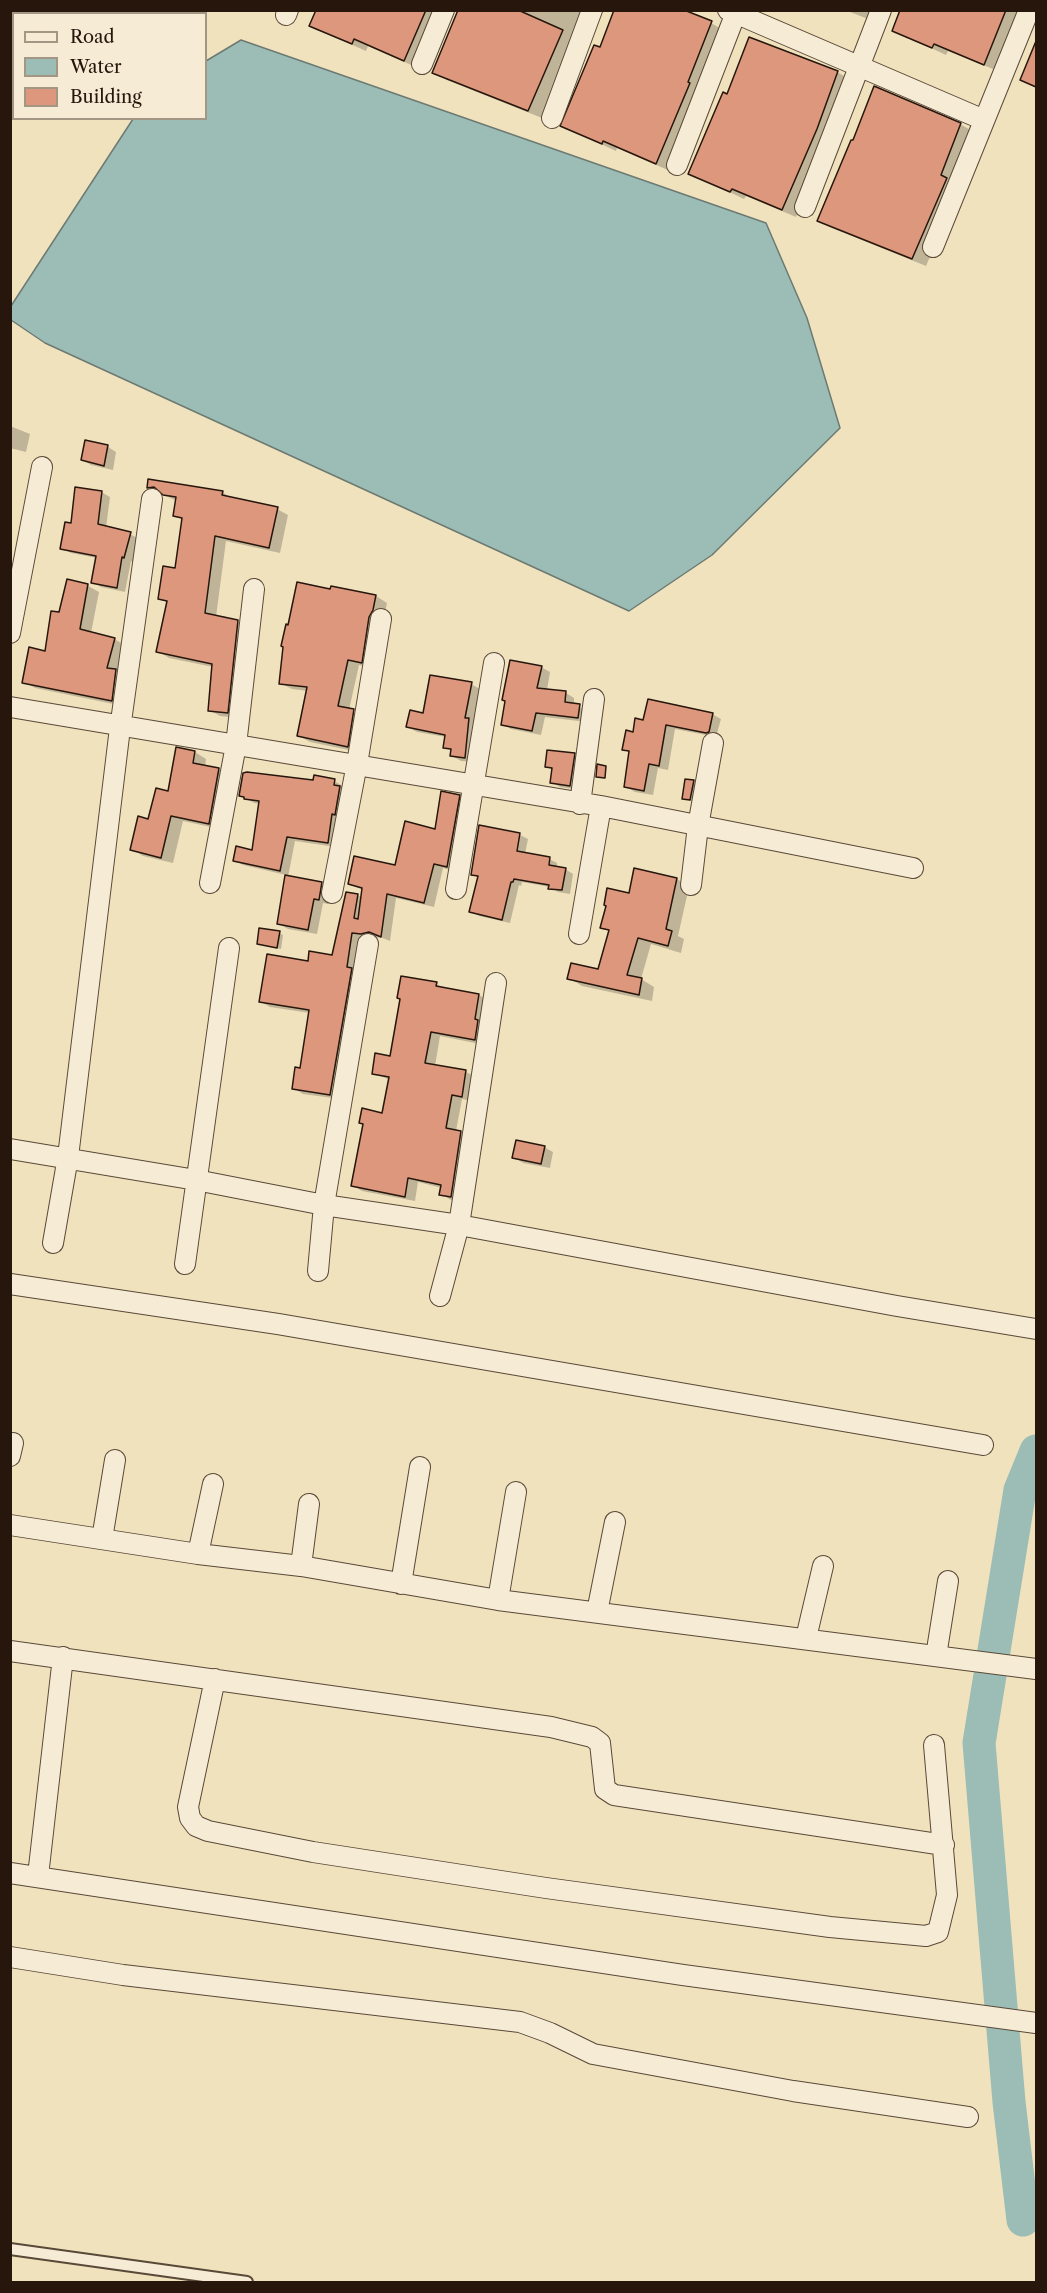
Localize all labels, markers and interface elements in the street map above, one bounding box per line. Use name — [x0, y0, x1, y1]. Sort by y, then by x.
legend — [12, 12, 207, 120]
text: Road — [70, 26, 115, 48]
text: Water — [70, 56, 122, 78]
text: Building — [70, 86, 142, 108]

